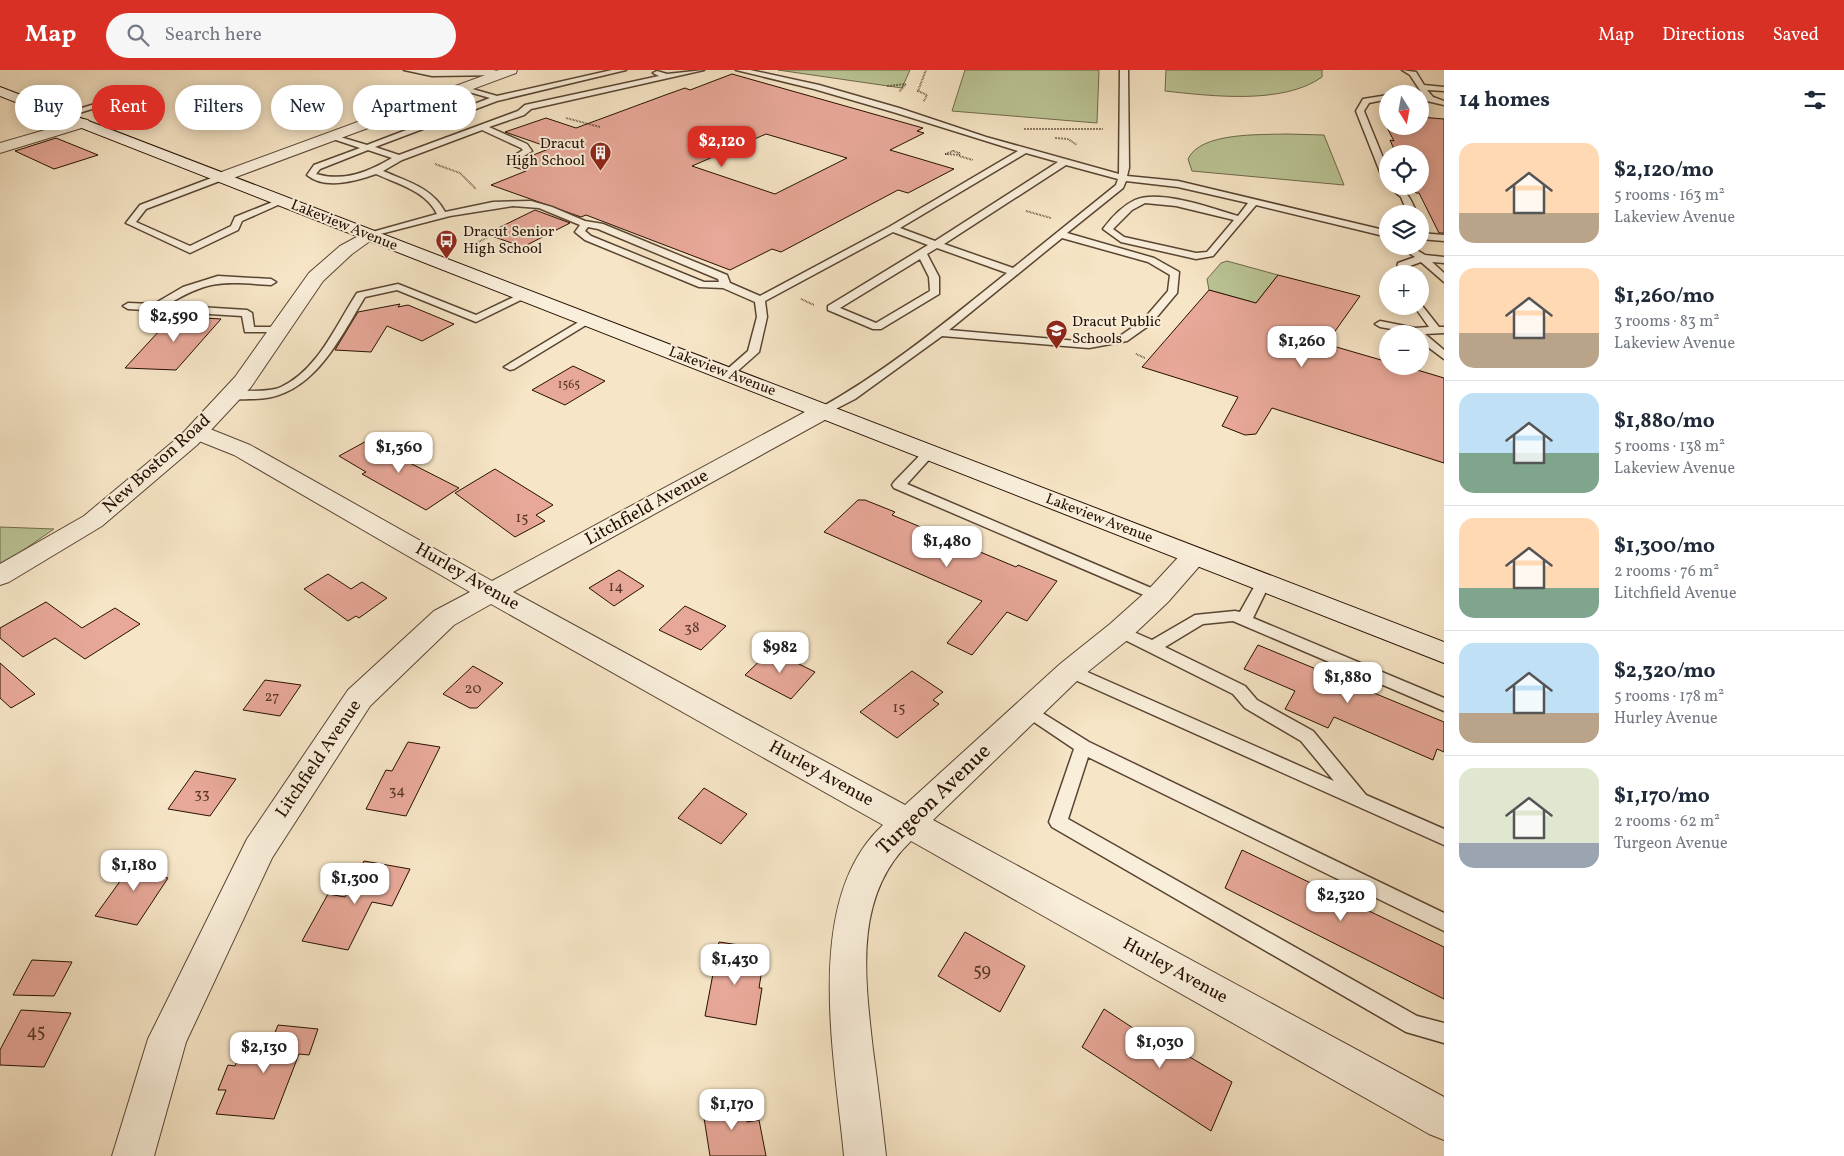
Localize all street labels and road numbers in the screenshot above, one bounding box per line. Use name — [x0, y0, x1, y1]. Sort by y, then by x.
street label: Lakeview Avenue — [287, 195, 401, 257]
street label: Lakeview Avenue — [665, 342, 779, 402]
street label: New Boston Road — [97, 409, 217, 519]
street label: Litchfield Avenue — [581, 464, 713, 552]
street label: Lakeview Avenue — [1042, 489, 1156, 549]
street label: Hurley Avenue — [410, 537, 524, 617]
street label: Litchfield Avenue — [270, 695, 368, 823]
street label: Hurley Avenue — [764, 735, 878, 813]
street label: Turgeon Avenue — [870, 738, 998, 862]
street label: Hurley Avenue — [1118, 932, 1232, 1010]

